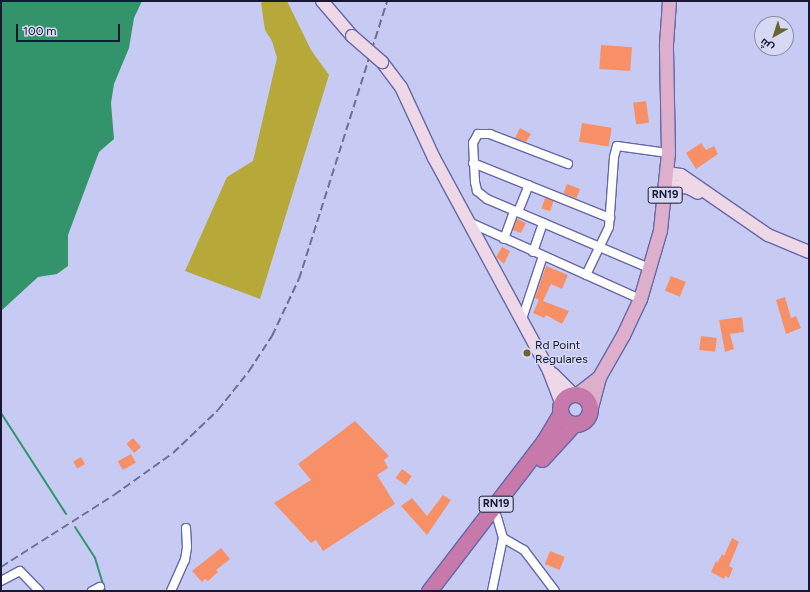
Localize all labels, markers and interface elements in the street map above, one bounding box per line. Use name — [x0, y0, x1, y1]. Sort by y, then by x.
scale bar — [18, 16, 122, 42]
north arrow — [754, 16, 794, 56]
text: 100 m — [23, 24, 57, 38]
text: ش — [757, 35, 776, 54]
road number: RN19 — [647, 186, 683, 204]
place label: Rd Point Regulares — [535, 339, 588, 367]
marker: Rd Point Regulares — [522, 348, 532, 358]
road number: RN19 — [478, 495, 514, 513]

